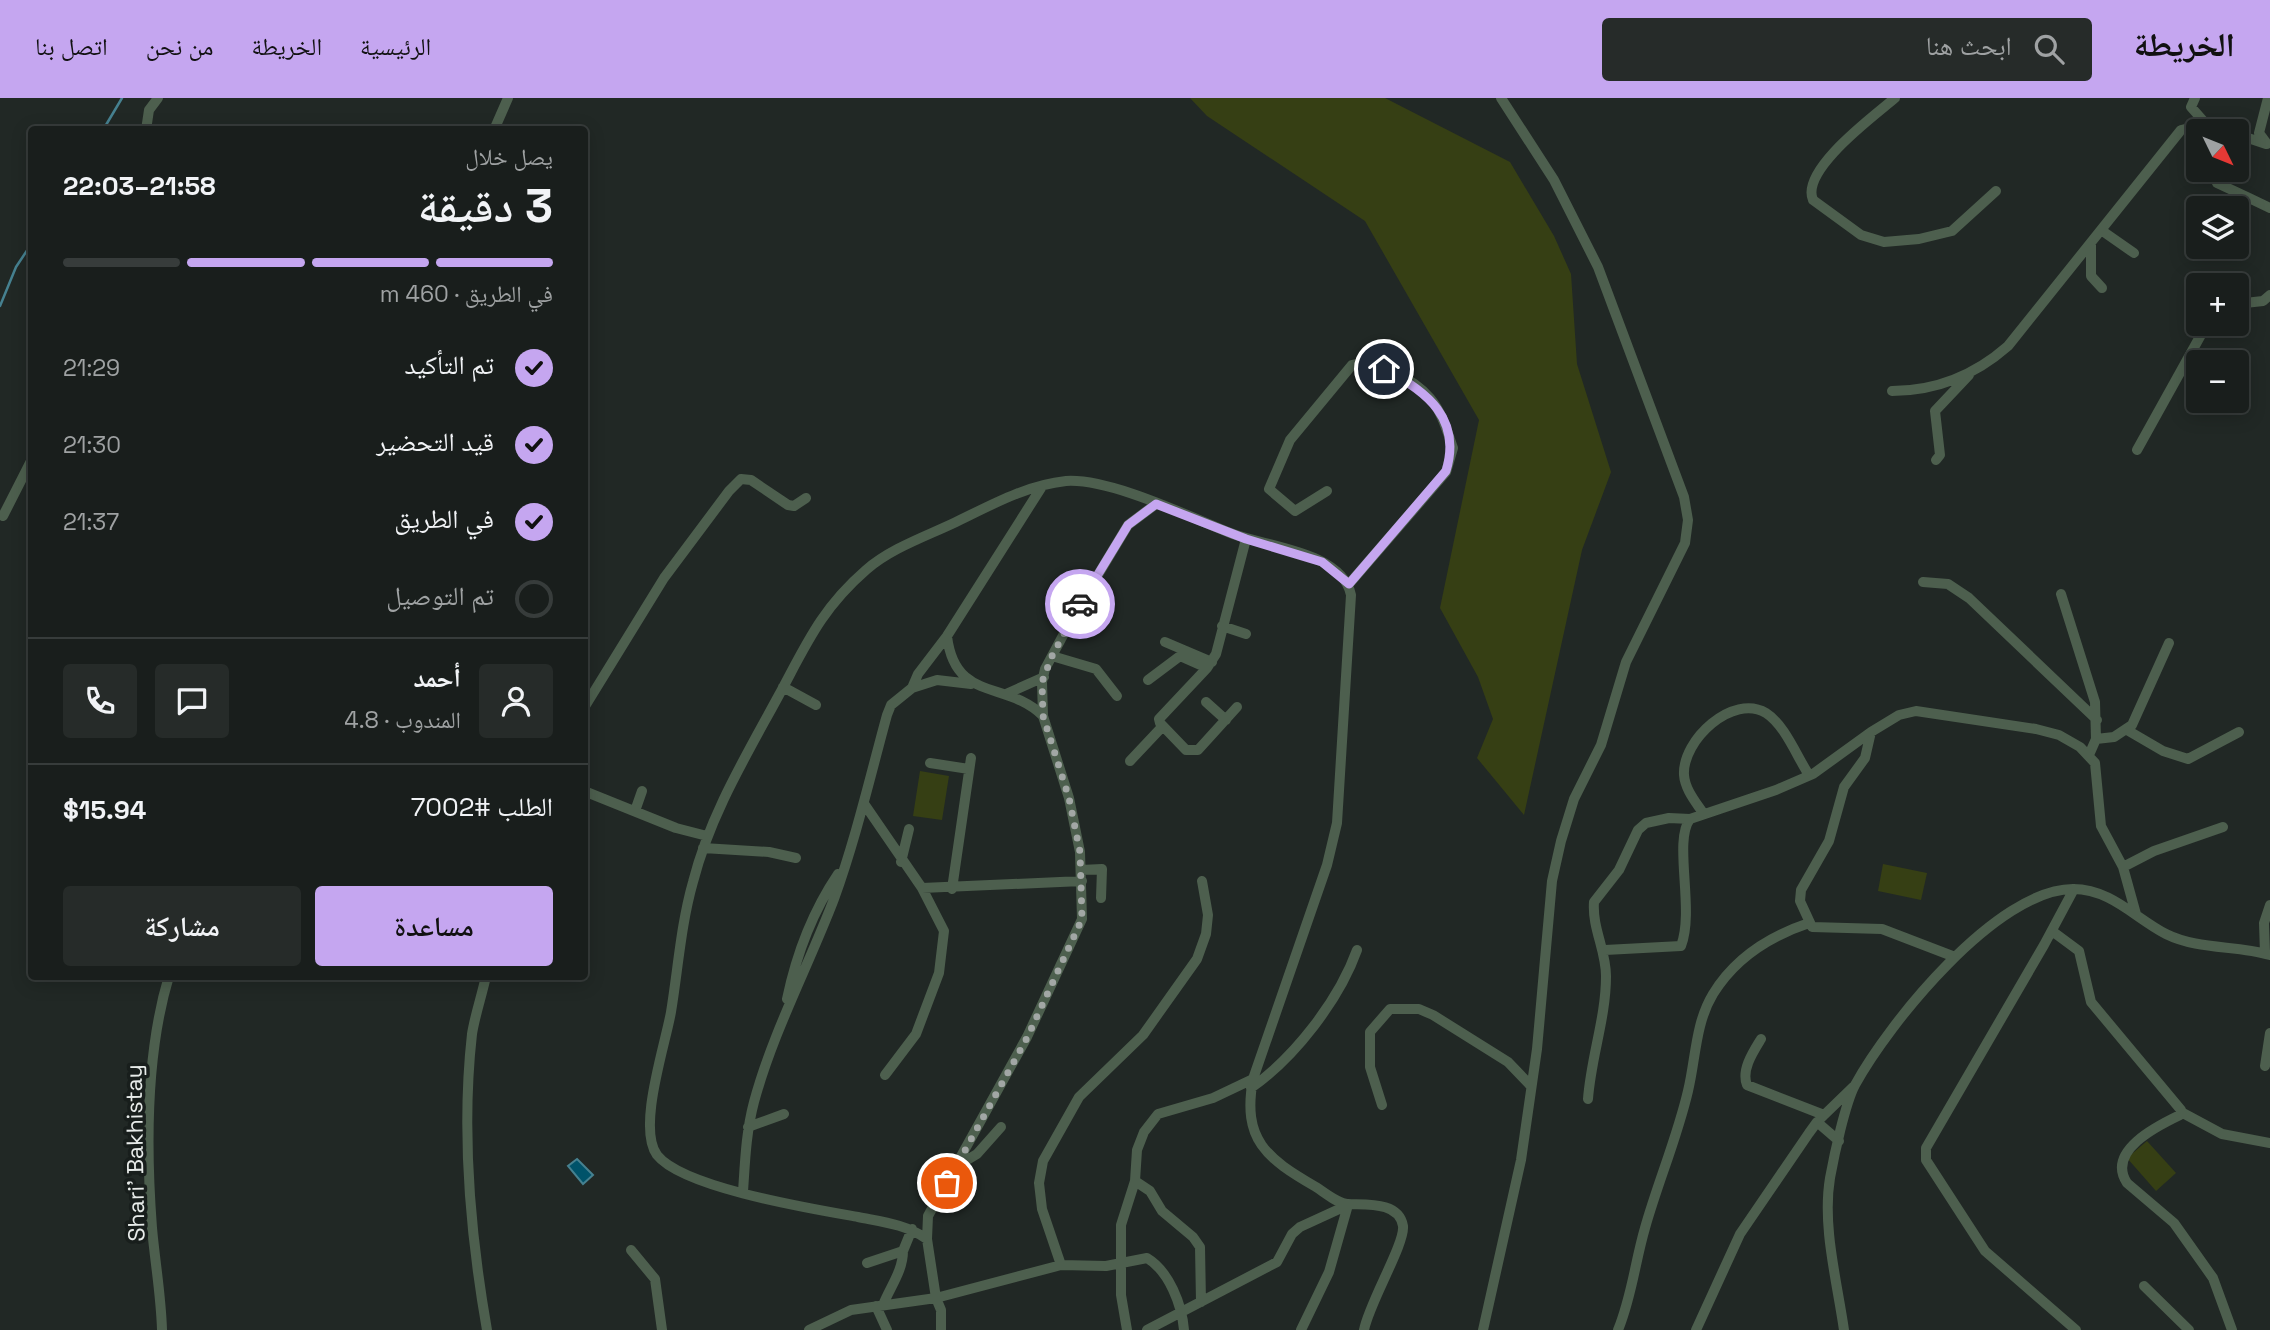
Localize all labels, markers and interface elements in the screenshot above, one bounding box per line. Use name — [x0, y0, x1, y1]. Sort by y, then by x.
search box — [1602, 18, 2092, 81]
text: الخريطة — [2134, 24, 2235, 66]
text: ابحث هنا — [1926, 29, 2012, 63]
icon: search — [2030, 30, 2068, 68]
text: اتصل بنا — [35, 31, 108, 62]
text: من نحن — [146, 31, 213, 62]
text: الخريطة — [251, 31, 322, 62]
text: الرئيسية — [360, 31, 431, 62]
north arrow — [2186, 119, 2249, 182]
map controls — [2186, 119, 2249, 413]
text: يصل خلال — [465, 142, 553, 172]
text: 21:58–22:03 — [63, 169, 216, 203]
text: 3 دقيقة — [418, 177, 553, 235]
button: layers — [2186, 196, 2249, 259]
button: + — [2186, 273, 2249, 336]
text: في الطريق · 460 m — [380, 279, 553, 309]
pin — [1354, 339, 1414, 399]
text: تم التأكيد — [405, 348, 494, 382]
icon: check — [515, 349, 553, 387]
icon: home — [1365, 350, 1403, 388]
button: − — [2186, 350, 2249, 413]
text: 21:29 — [63, 353, 120, 383]
text: قيد التحضير — [376, 425, 494, 459]
icon: check — [515, 426, 553, 464]
text: 21:30 — [63, 430, 121, 460]
text: في الطريق — [394, 502, 494, 536]
icon: check — [515, 503, 553, 541]
text: 21:37 — [63, 507, 119, 537]
courier — [1045, 569, 1115, 639]
text: تم التوصيل — [386, 579, 494, 613]
icon: car — [1061, 585, 1099, 623]
text: أحمد — [413, 661, 461, 695]
button: phone — [63, 664, 137, 738]
button: chat — [155, 664, 229, 738]
button: person — [479, 664, 553, 738]
text: المندوب · 4.8 — [344, 705, 461, 735]
text: الطلب #7002 — [411, 790, 553, 824]
text: $15.94 — [63, 793, 146, 827]
button: مشاركة — [63, 886, 301, 966]
button: مساعدة — [315, 886, 553, 966]
street label: Shari' Bakhistay — [118, 1064, 152, 1242]
pin — [917, 1153, 977, 1213]
icon: bag — [928, 1164, 966, 1202]

